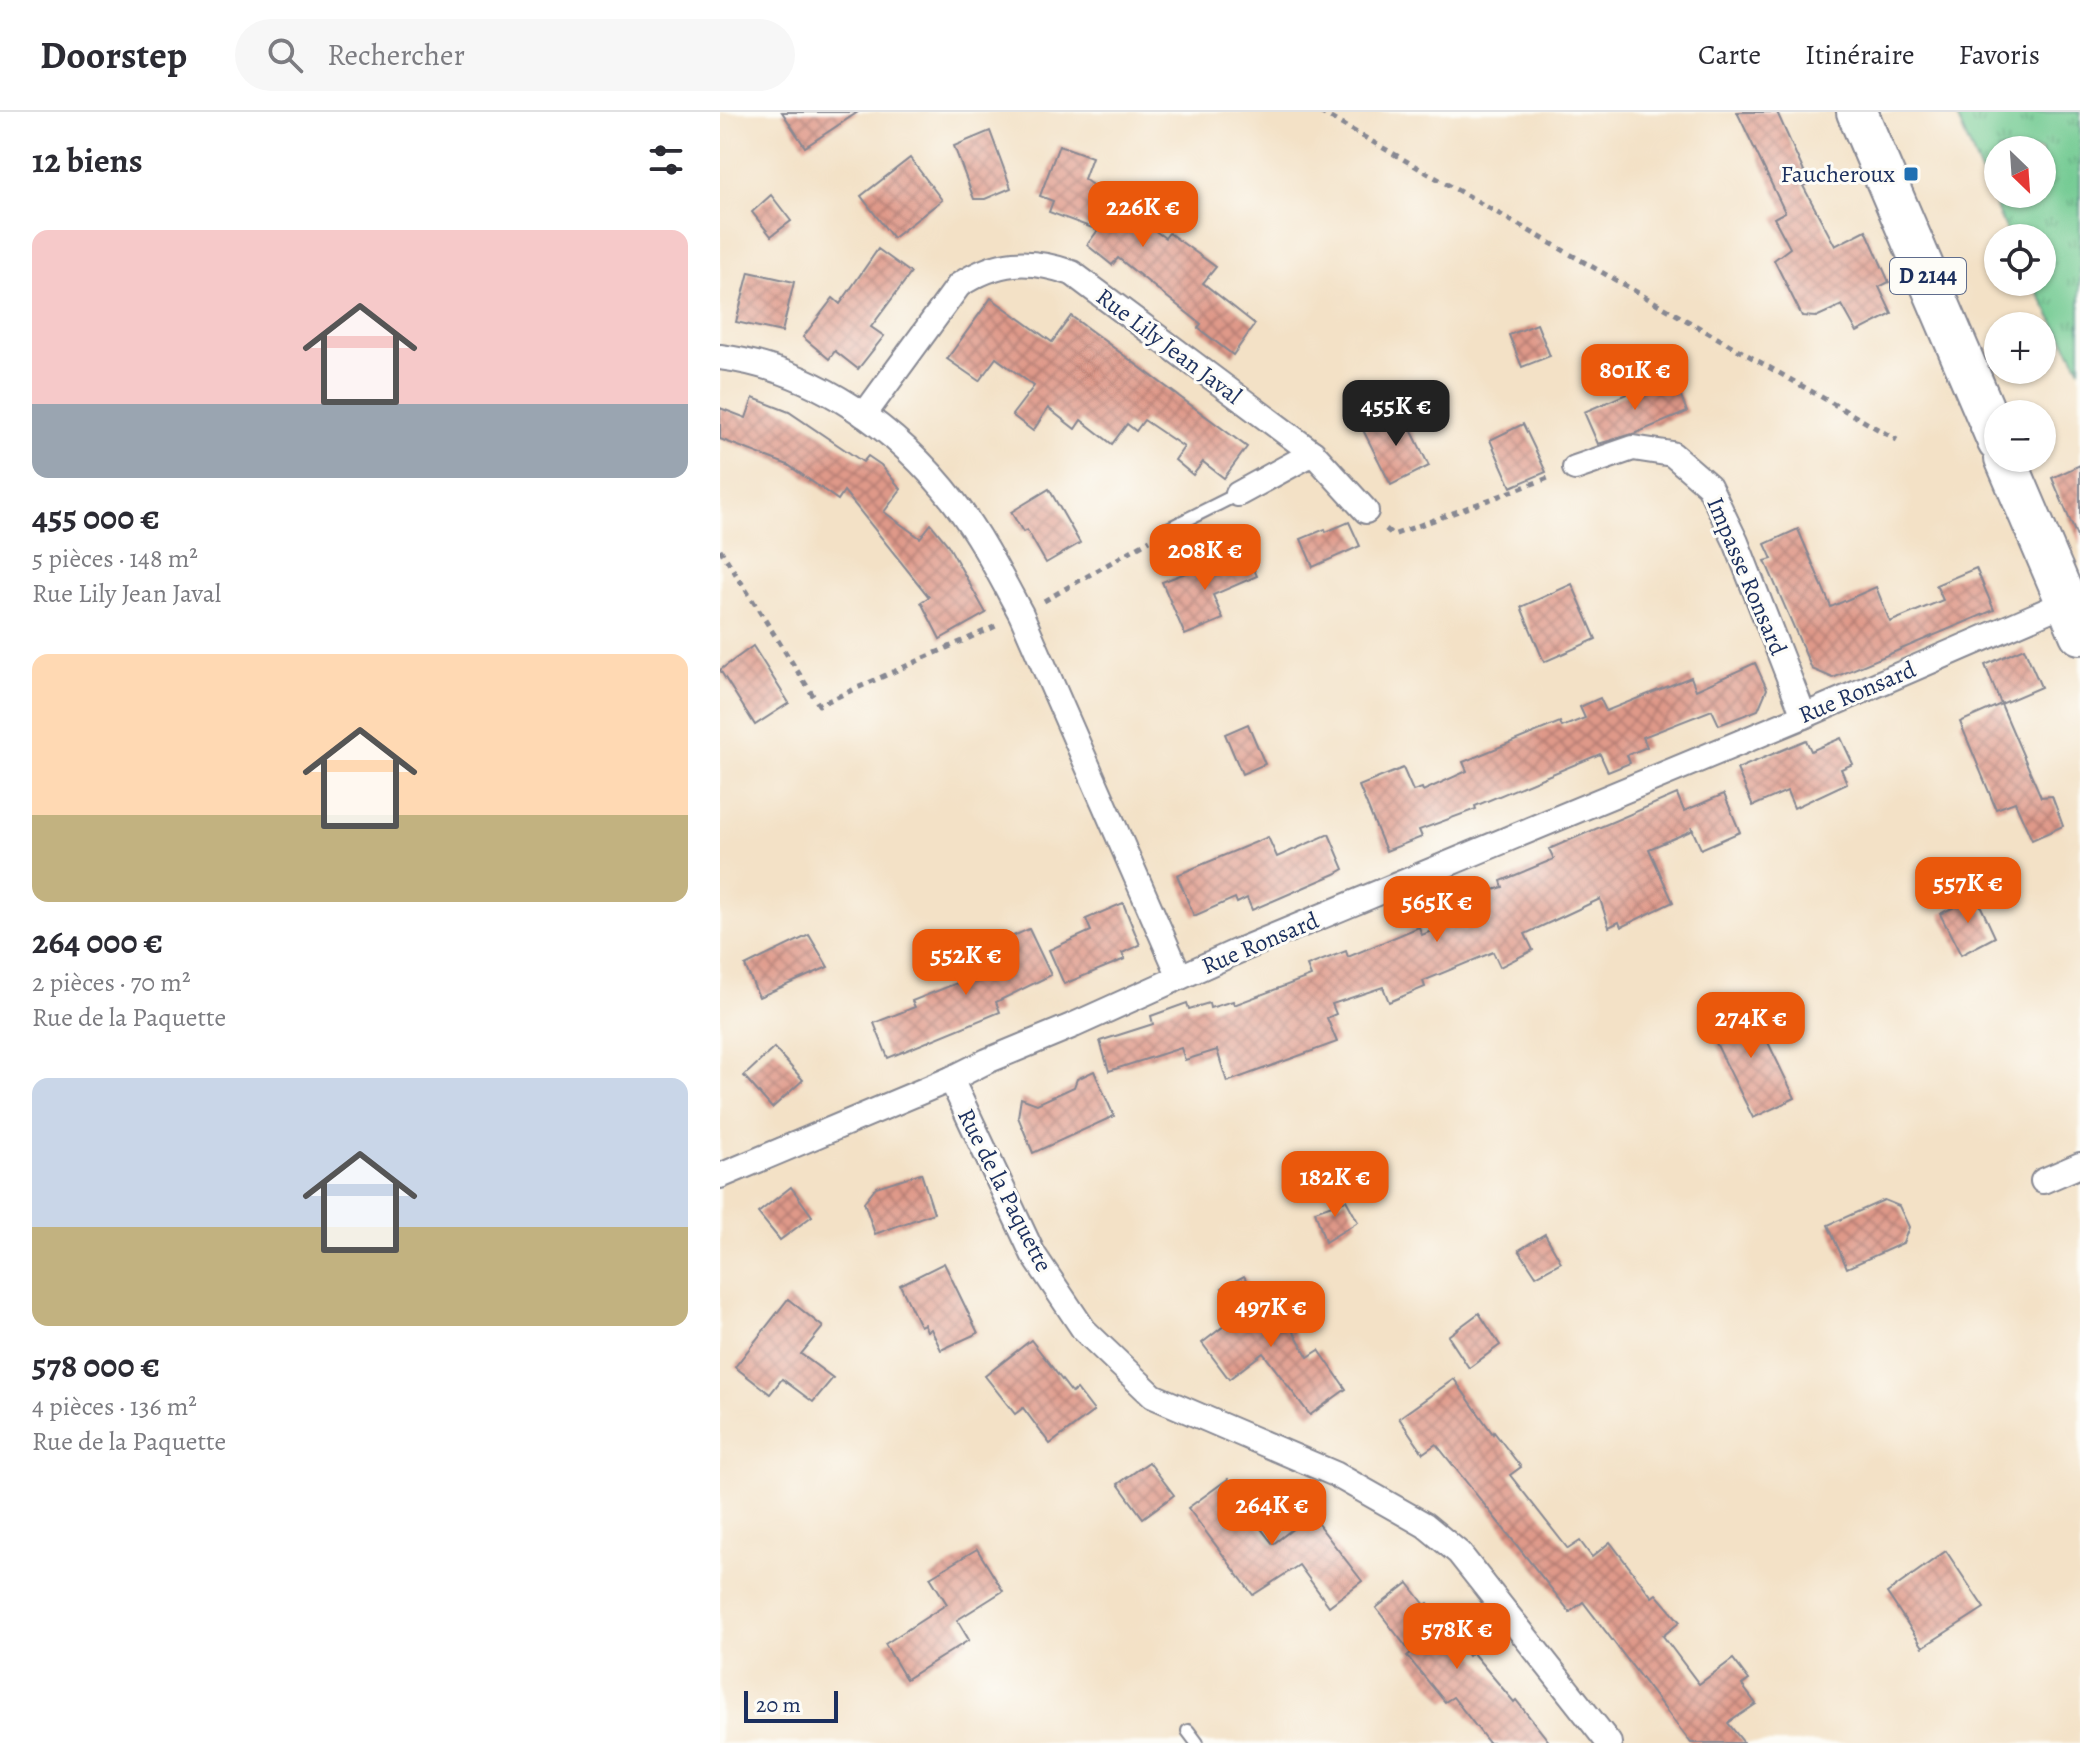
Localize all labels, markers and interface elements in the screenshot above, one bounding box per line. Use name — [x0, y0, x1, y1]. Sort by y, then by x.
search box — [235, 19, 795, 91]
text: Doorstep — [40, 29, 187, 81]
icon: search — [263, 33, 307, 77]
text: Rechercher — [327, 35, 465, 75]
text: Carte — [1698, 36, 1761, 74]
text: Itinéraire — [1805, 36, 1915, 74]
text: Favoris — [1959, 36, 2040, 74]
north arrow — [1984, 136, 2056, 208]
map controls — [1984, 136, 2056, 472]
text: 12 biens — [32, 137, 143, 184]
icon: filters — [644, 138, 688, 182]
place label: Faucheroux — [1781, 158, 1896, 190]
marker: Faucheroux — [1902, 165, 1920, 183]
pin: 226K € — [1078, 181, 1208, 249]
text: 226K € — [1106, 189, 1180, 224]
button: locate — [1984, 224, 2056, 296]
road number: D 2144 — [1890, 258, 1966, 294]
street label: Rue Lily Jean Javal — [1090, 281, 1248, 411]
icon: home — [288, 282, 432, 426]
button: + — [1984, 312, 2056, 384]
pin: 801K € — [1570, 344, 1700, 412]
text: 801K € — [1599, 352, 1671, 387]
pin: 455K € — [1331, 380, 1461, 448]
text: 455K € — [1361, 388, 1431, 423]
button: − — [1984, 400, 2056, 472]
street label: Impasse Ronsard — [1699, 492, 1795, 660]
text: 455 000 € — [32, 494, 160, 541]
pin: 208K € — [1140, 524, 1270, 592]
text: 208K € — [1168, 532, 1242, 567]
text: 5 pièces · 148 m² — [32, 541, 198, 576]
text: Rue Lily Jean Javal — [32, 576, 221, 611]
street label: Rue Ronsard — [1794, 653, 1920, 731]
icon: home — [288, 706, 432, 850]
pin: 557K € — [1903, 857, 2033, 925]
text: 557K € — [1933, 865, 2003, 900]
pin: 565K € — [1372, 876, 1502, 944]
text: 565K € — [1402, 884, 1472, 919]
street label: Rue Ronsard — [1197, 904, 1323, 982]
text: 264 000 € — [32, 918, 163, 965]
pin: 552K € — [901, 929, 1031, 997]
text: 552K € — [930, 937, 1002, 972]
text: 2 pièces · 70 m² — [32, 965, 191, 1000]
pin: 274K € — [1686, 992, 1816, 1060]
text: Rue de la Paquette — [32, 1000, 226, 1035]
text: 274K € — [1715, 1000, 1787, 1035]
street label: Rue de la Paquette — [950, 1103, 1060, 1277]
icon: home — [288, 1130, 432, 1274]
pin: 182K € — [1270, 1151, 1400, 1219]
text: 182K € — [1300, 1159, 1370, 1194]
pin: 497K € — [1206, 1281, 1336, 1349]
text: 497K € — [1235, 1289, 1307, 1324]
text: 578 000 € — [32, 1342, 160, 1389]
text: 4 pièces · 136 m² — [32, 1389, 197, 1424]
text: Rue de la Paquette — [32, 1424, 226, 1459]
pin: 264K € — [1207, 1479, 1337, 1547]
text: 264K € — [1235, 1487, 1309, 1522]
pin: 578K € — [1392, 1603, 1522, 1671]
text: 578K € — [1421, 1611, 1493, 1646]
scale bar — [744, 1687, 838, 1723]
text: 20 m — [756, 1690, 801, 1720]

